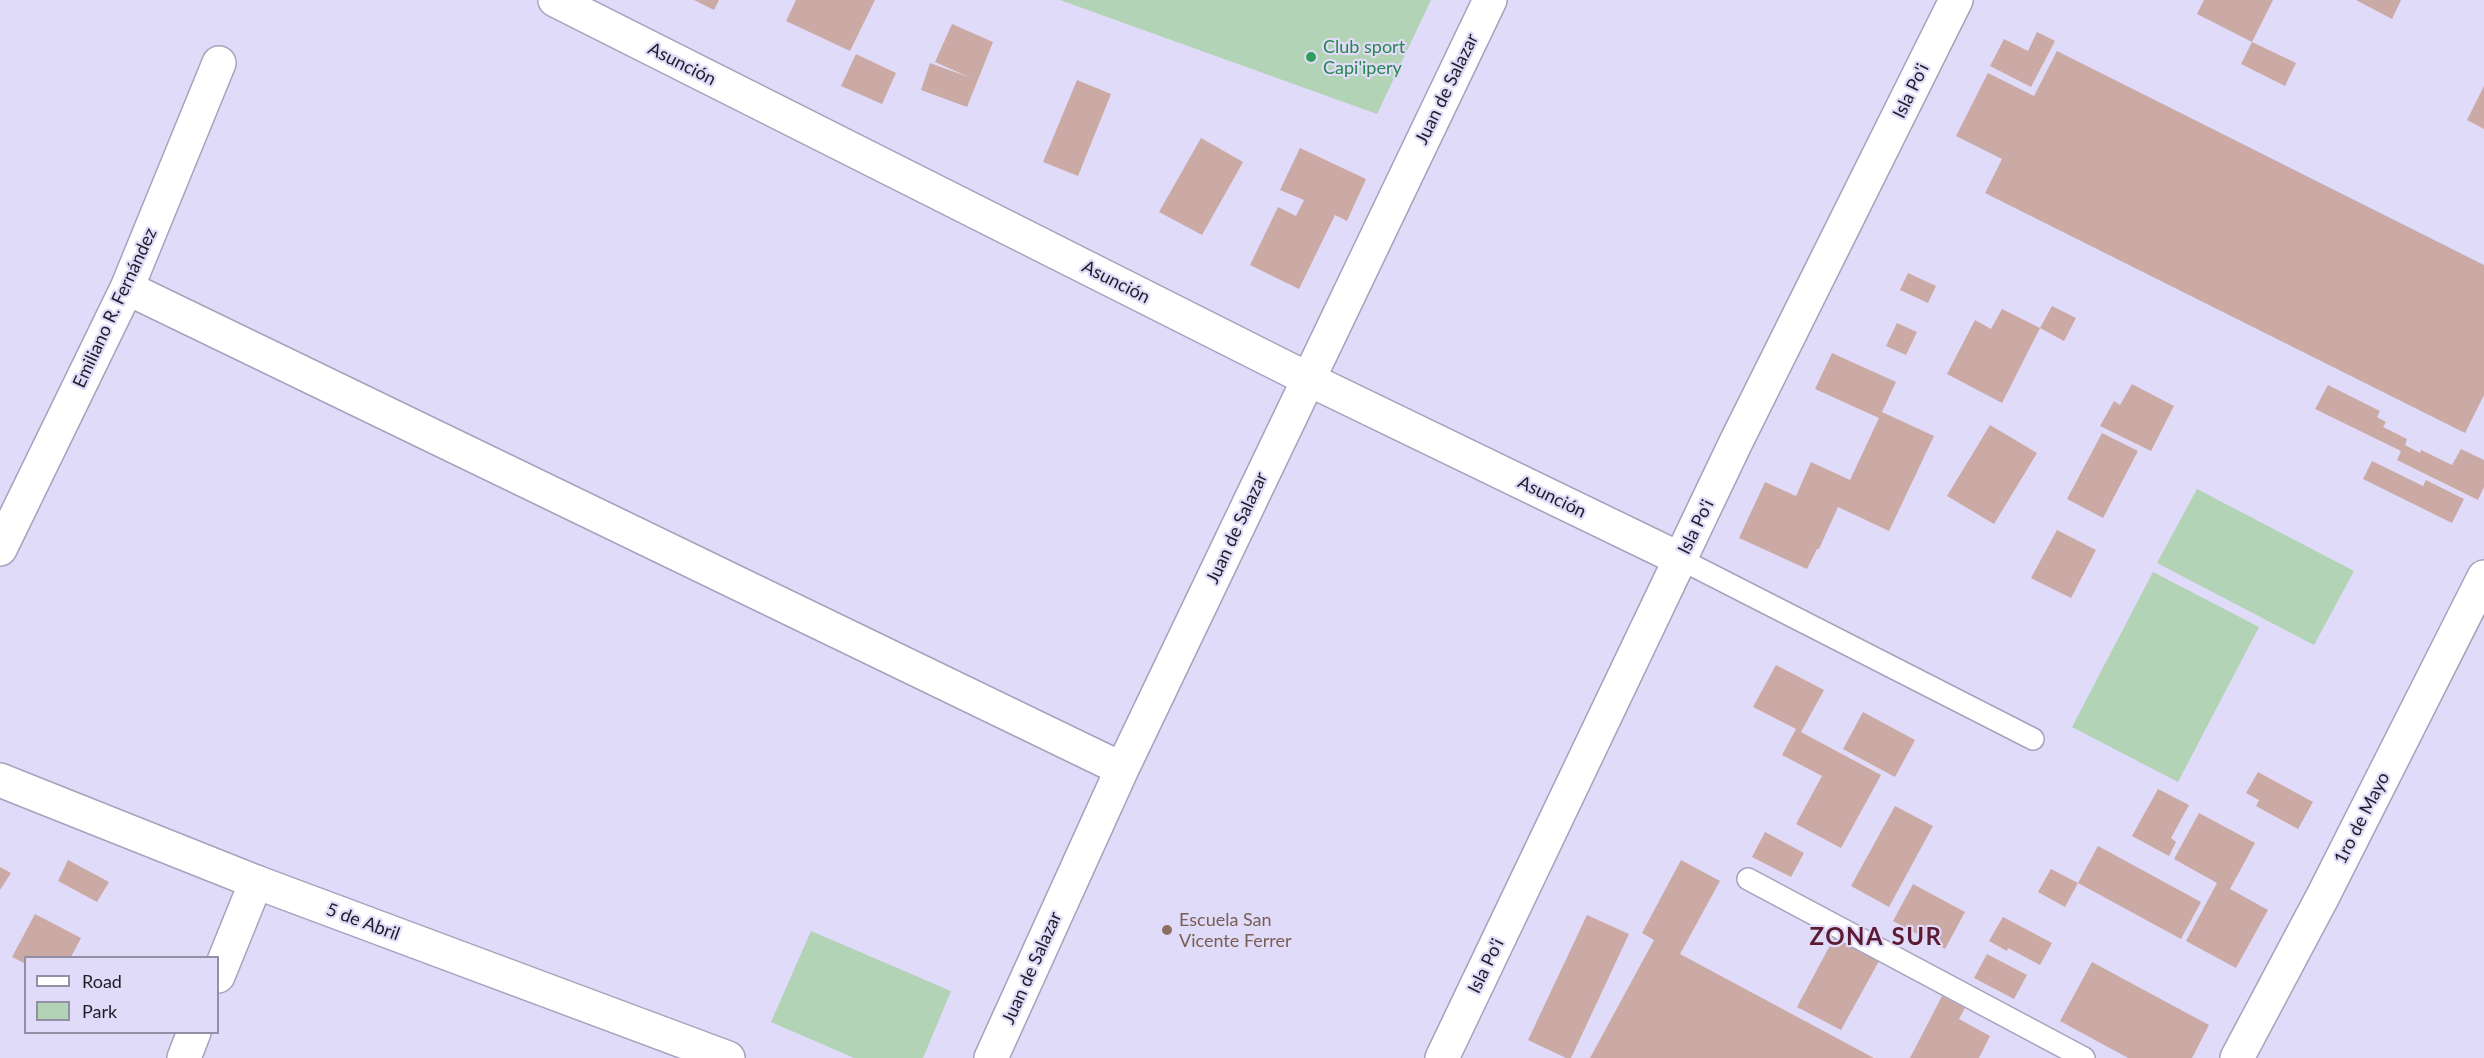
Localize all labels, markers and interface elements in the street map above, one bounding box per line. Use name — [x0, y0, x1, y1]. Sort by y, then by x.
street label: Juan de Salazar — [1411, 30, 1483, 148]
place label: Club sport Capi'ipery — [1323, 36, 1405, 78]
street label: Asunción — [644, 38, 720, 90]
marker: Club sport Capi'ipery — [1304, 50, 1318, 64]
street label: Isla Po'i — [1888, 60, 1934, 122]
street label: Emiliano R. Fernández — [68, 225, 162, 391]
street label: Asunción — [1078, 256, 1154, 308]
street label: Juan de Salazar — [1202, 469, 1272, 587]
street label: Asunción — [1514, 471, 1590, 523]
street label: Isla Po'i — [1673, 496, 1719, 558]
street label: 1ro de Mayo — [2330, 769, 2394, 867]
street label: 5 de Abril — [323, 899, 403, 945]
street label: Juan de Salazar — [998, 909, 1066, 1027]
place label: Escuela San Vicente Ferrer — [1179, 909, 1292, 952]
marker: Escuela San Vicente Ferrer — [1160, 923, 1174, 937]
district label: ZONA SUR — [1810, 923, 1942, 951]
street label: Isla Po'i — [1463, 935, 1509, 997]
legend — [24, 956, 219, 1034]
text: Road — [82, 970, 122, 992]
text: Park — [82, 1000, 117, 1022]

